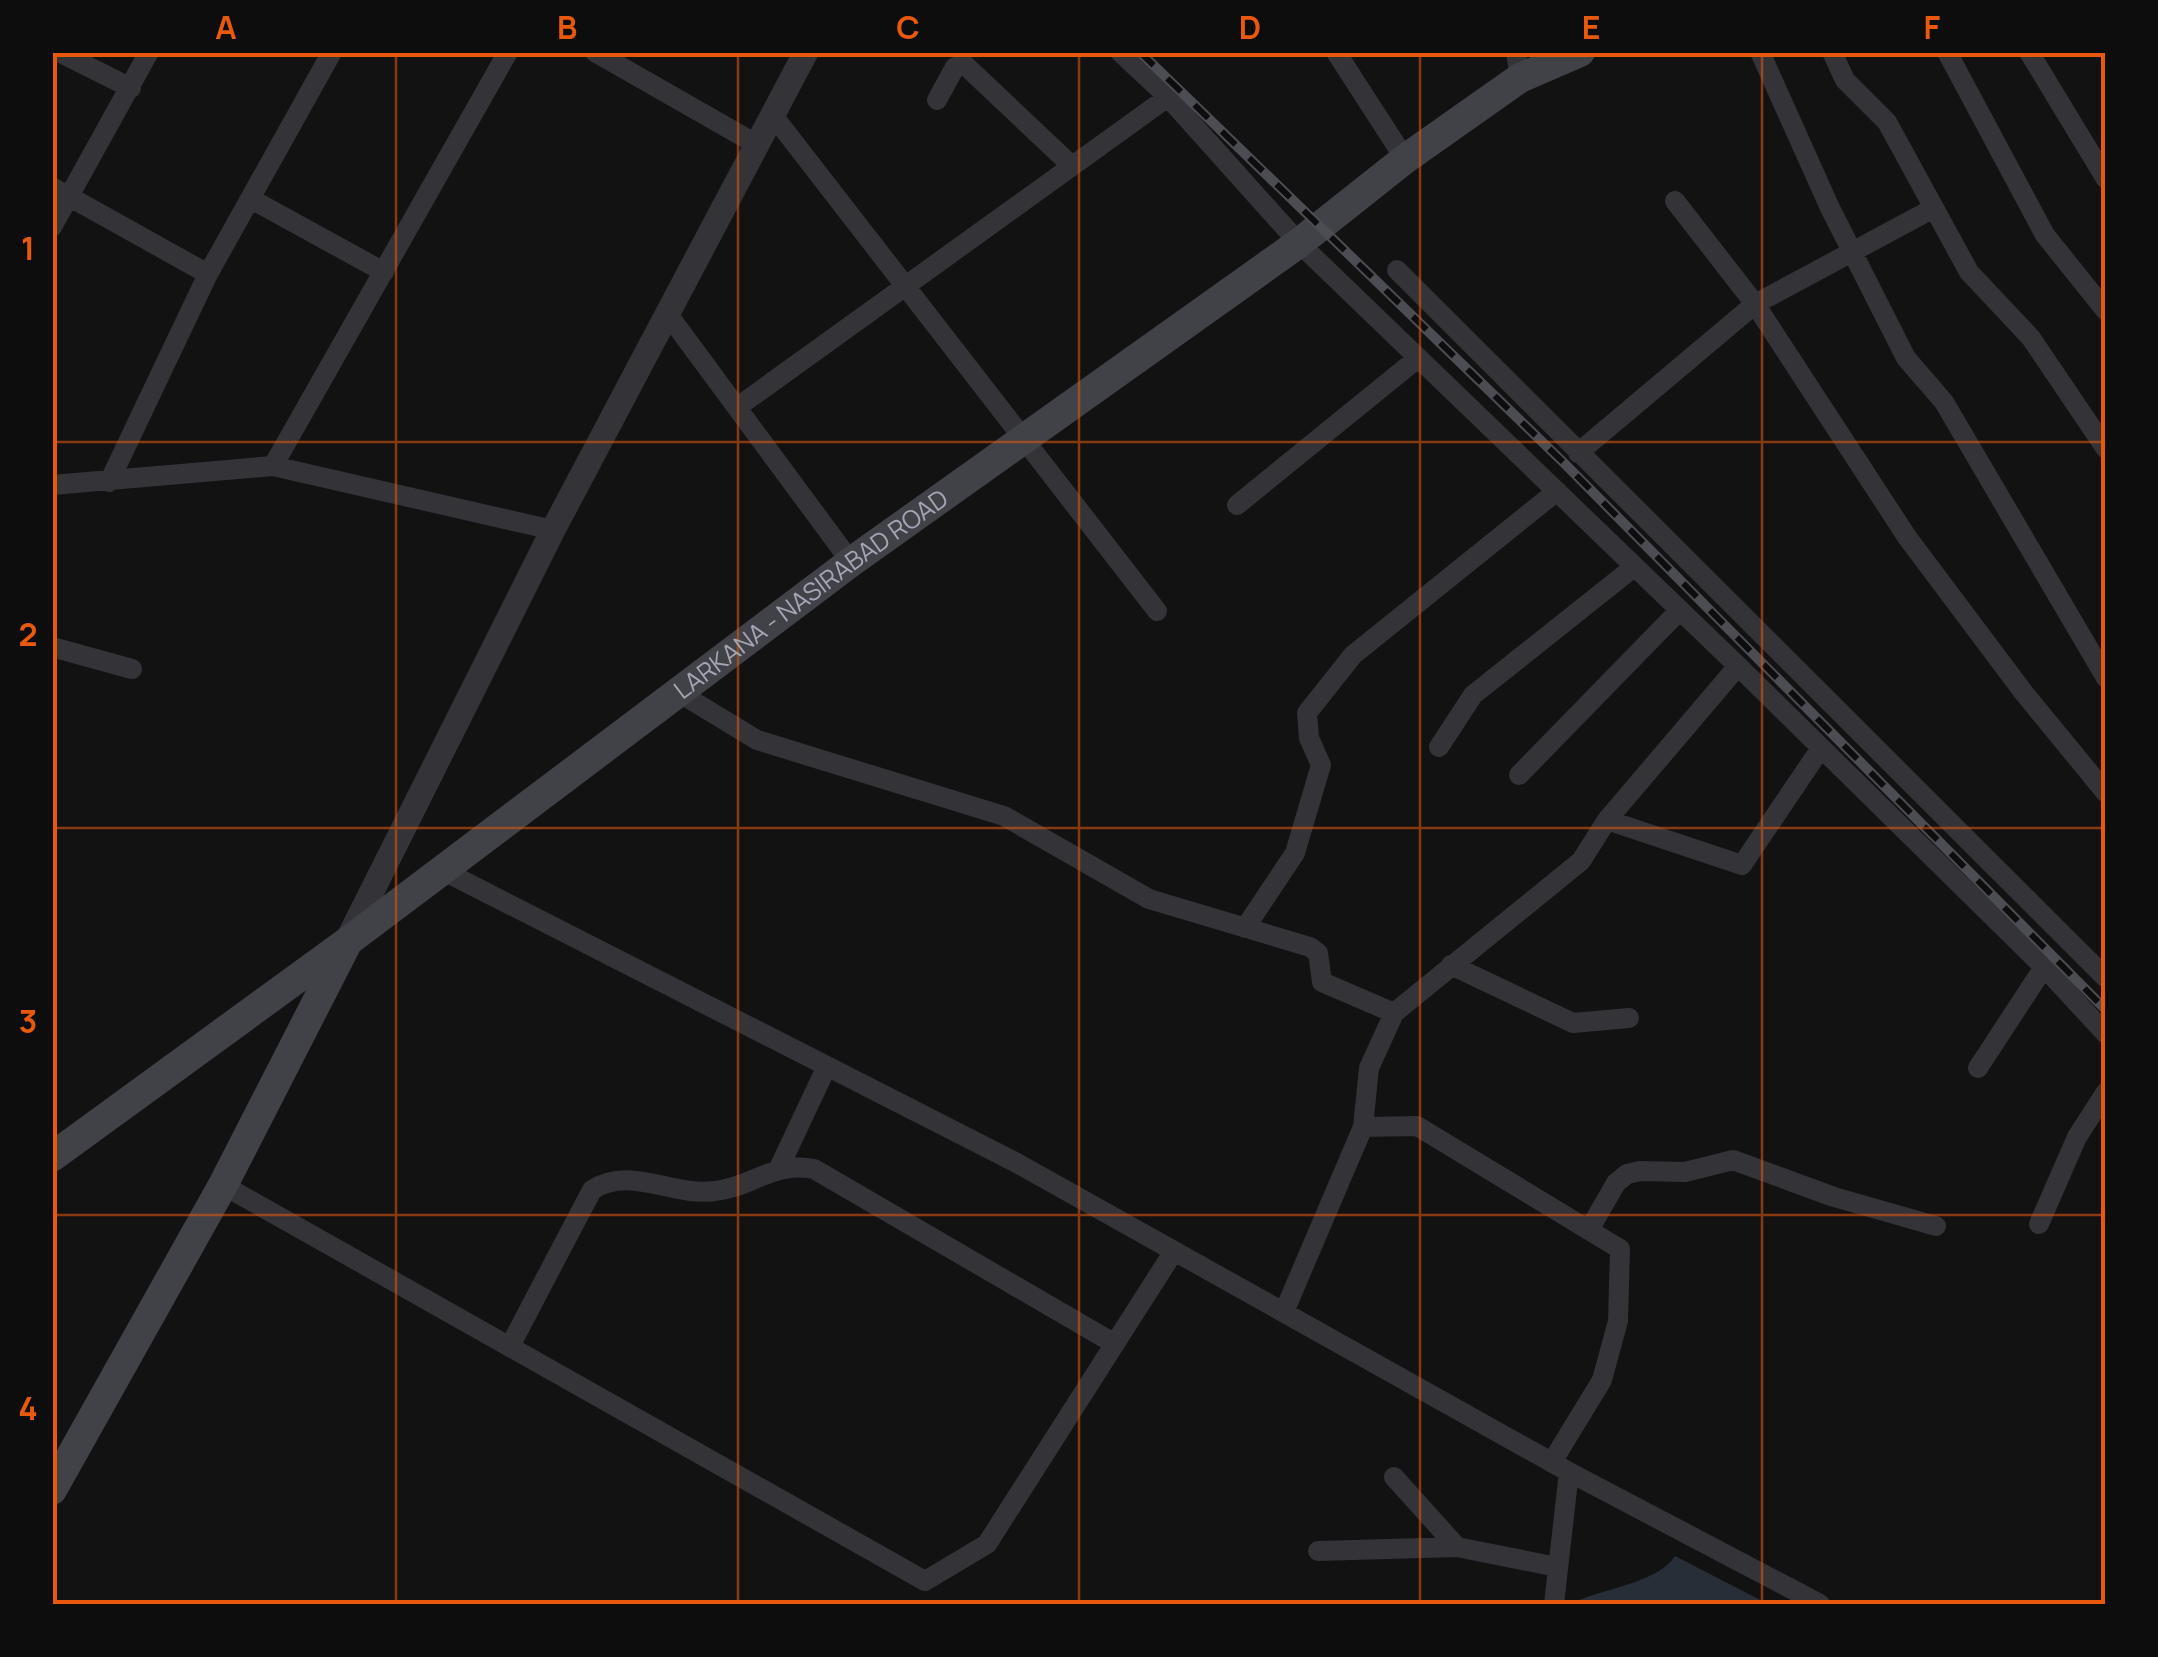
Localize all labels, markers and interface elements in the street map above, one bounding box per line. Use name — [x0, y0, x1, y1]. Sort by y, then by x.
text: A — [215, 5, 237, 49]
text: B — [557, 5, 577, 49]
text: C — [896, 5, 920, 49]
text: D — [1239, 5, 1261, 49]
text: E — [1582, 5, 1600, 49]
text: F — [1924, 5, 1941, 49]
text: 1 — [21, 226, 35, 270]
street label: LARKANA - NASIRABAD ROAD — [666, 481, 955, 707]
text: 2 — [18, 612, 38, 656]
text: 3 — [19, 999, 37, 1043]
text: 4 — [18, 1386, 38, 1430]

